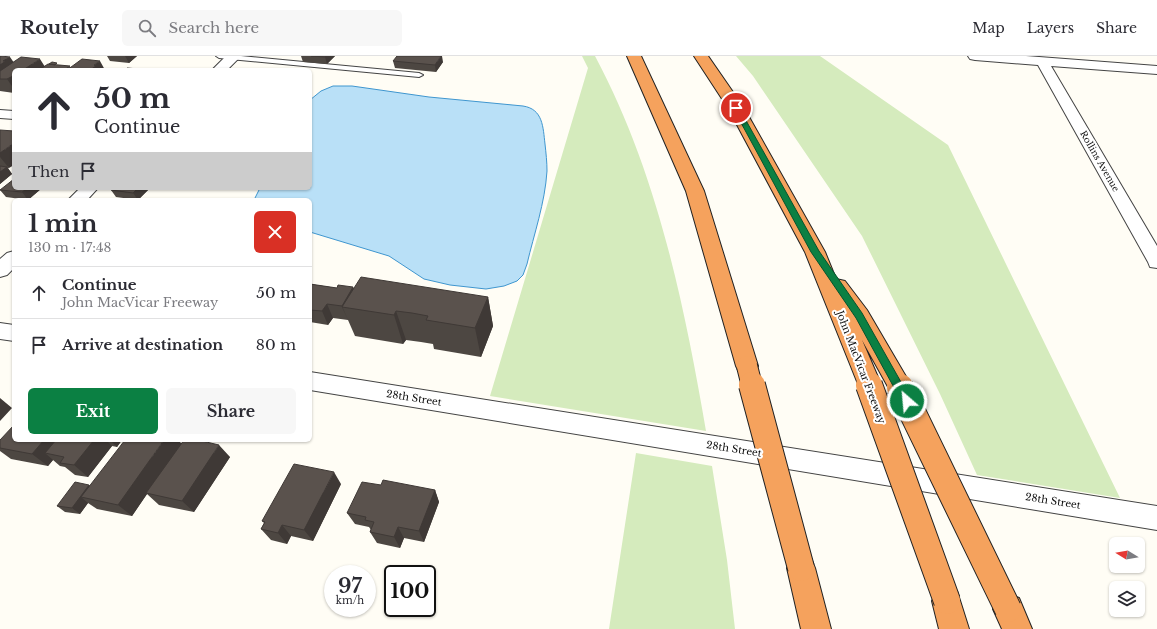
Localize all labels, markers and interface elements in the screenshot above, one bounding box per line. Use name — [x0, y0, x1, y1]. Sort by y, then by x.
search box — [122, 10, 402, 46]
text: Routely — [20, 16, 98, 39]
icon: search — [136, 17, 158, 39]
text: Search here — [168, 18, 259, 37]
text: Map — [972, 19, 1005, 37]
text: Layers — [1027, 19, 1074, 37]
text: Share — [1096, 19, 1137, 37]
text: 50 m — [94, 81, 170, 116]
icon: ahead — [28, 84, 80, 136]
pin — [719, 91, 753, 125]
icon: arrive — [725, 97, 747, 119]
text: Continue — [94, 116, 180, 138]
street label: Rollins Avenue — [1078, 129, 1122, 193]
icon: arrive — [77, 160, 99, 182]
text: Then — [28, 162, 69, 181]
text: 1 min — [28, 209, 98, 238]
button: close — [254, 211, 296, 253]
text: 130 m · 17:48 — [28, 239, 111, 256]
text: Continue — [62, 275, 137, 294]
icon: ahead — [28, 282, 50, 304]
text: 50 m — [256, 283, 296, 302]
text: John MacVicar Freeway — [62, 294, 218, 311]
street label: John MacVicar Freeway — [833, 307, 889, 426]
icon: arrive — [28, 334, 50, 356]
text: Arrive at destination — [62, 335, 223, 354]
text: 80 m — [256, 335, 296, 354]
position arrow — [886, 380, 928, 422]
street label: 28th Street — [385, 387, 443, 409]
button: Exit — [28, 388, 158, 434]
button: Share — [166, 388, 296, 434]
street label: 28th Street — [705, 438, 763, 460]
street label: 28th Street — [1024, 490, 1082, 512]
north arrow — [1109, 537, 1145, 573]
map controls — [1109, 537, 1145, 617]
speed limit sign: 100 — [384, 565, 436, 617]
text: 97 — [338, 574, 362, 598]
button: layers — [1109, 581, 1145, 617]
text: km/h — [336, 594, 364, 607]

